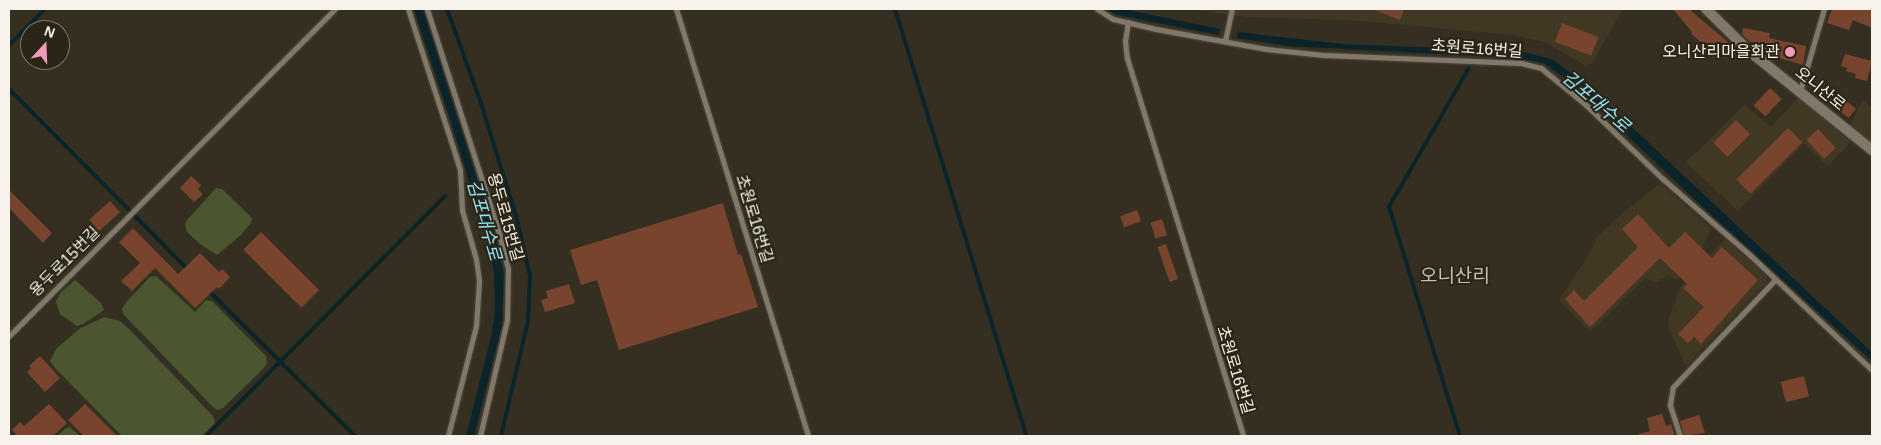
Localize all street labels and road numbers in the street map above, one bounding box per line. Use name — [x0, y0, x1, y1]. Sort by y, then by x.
street label: 초원로16번길 — [1431, 36, 1523, 62]
street label: 오니산로 — [1791, 63, 1849, 115]
street label: 용두로15번길 — [483, 170, 527, 264]
street label: 초원로16번길 — [731, 172, 777, 266]
street label: 용두로15번길 — [26, 223, 104, 301]
street label: 초원로16번길 — [1212, 323, 1258, 417]

